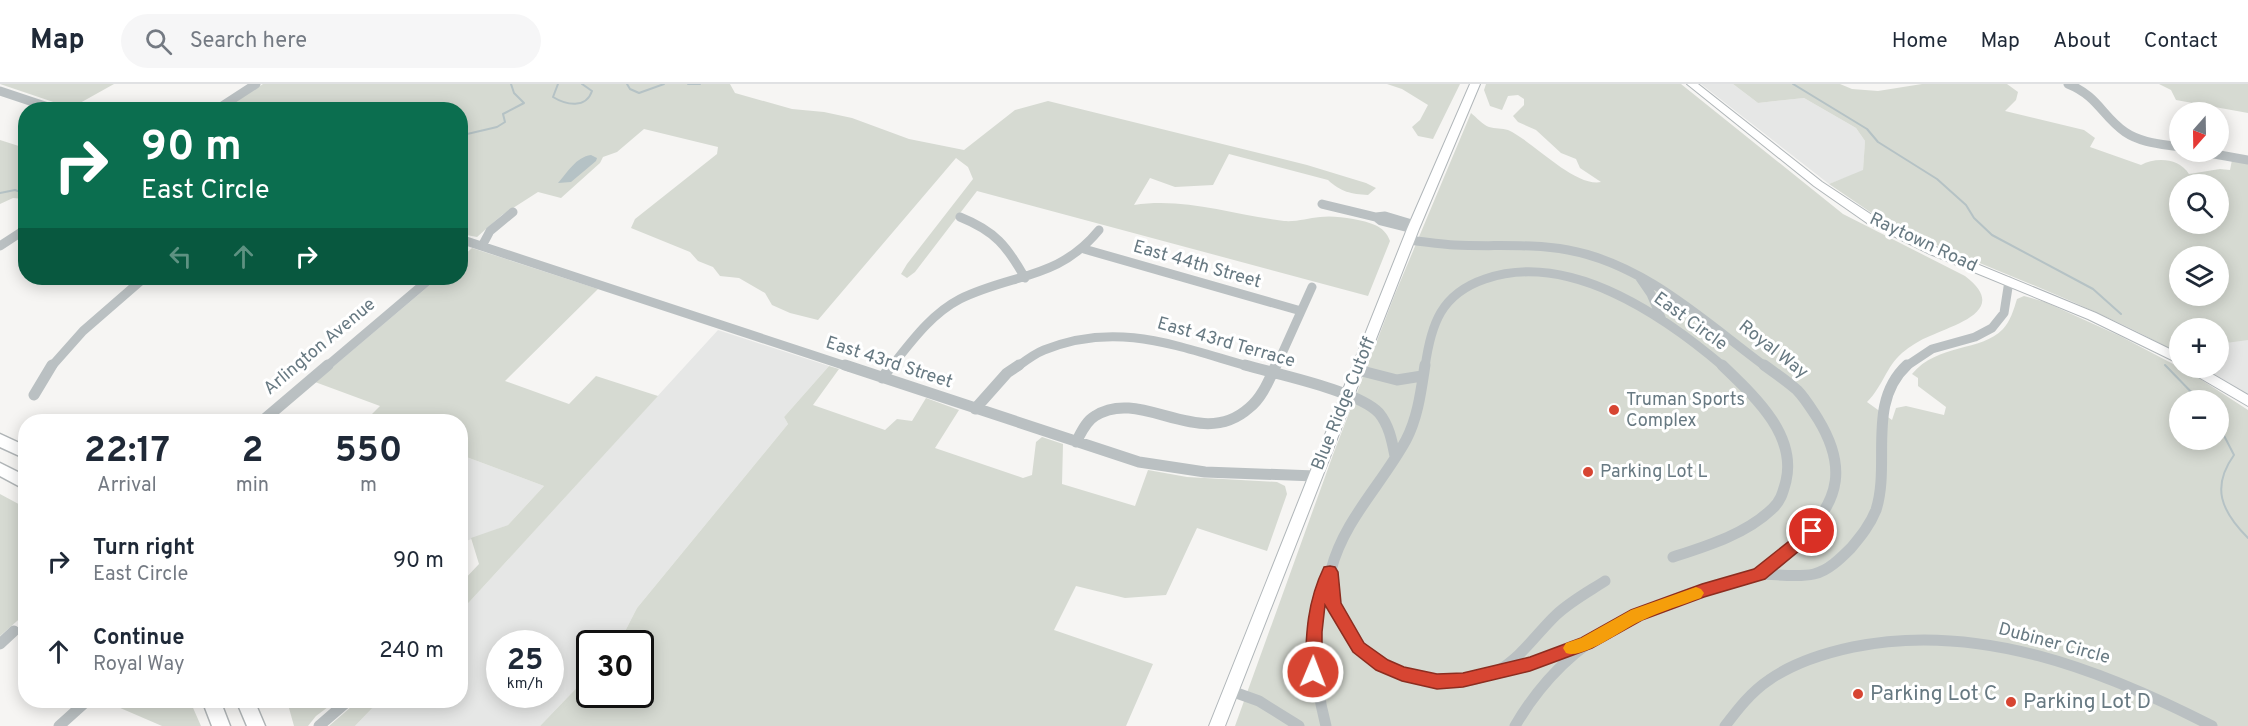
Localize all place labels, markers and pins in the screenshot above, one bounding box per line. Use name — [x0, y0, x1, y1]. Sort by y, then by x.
place label: Truman Sports Complex — [1626, 389, 1745, 433]
marker: Truman Sports Complex — [1607, 403, 1621, 417]
place label: Parking Lot L — [1600, 461, 1708, 484]
marker: Parking Lot L — [1581, 465, 1595, 479]
pin — [1786, 505, 1837, 556]
place label: Parking Lot C — [1870, 681, 1997, 708]
marker: Parking Lot C — [1851, 687, 1865, 701]
place label: Parking Lot D — [2023, 689, 2151, 716]
marker: Parking Lot D — [2004, 695, 2018, 709]

